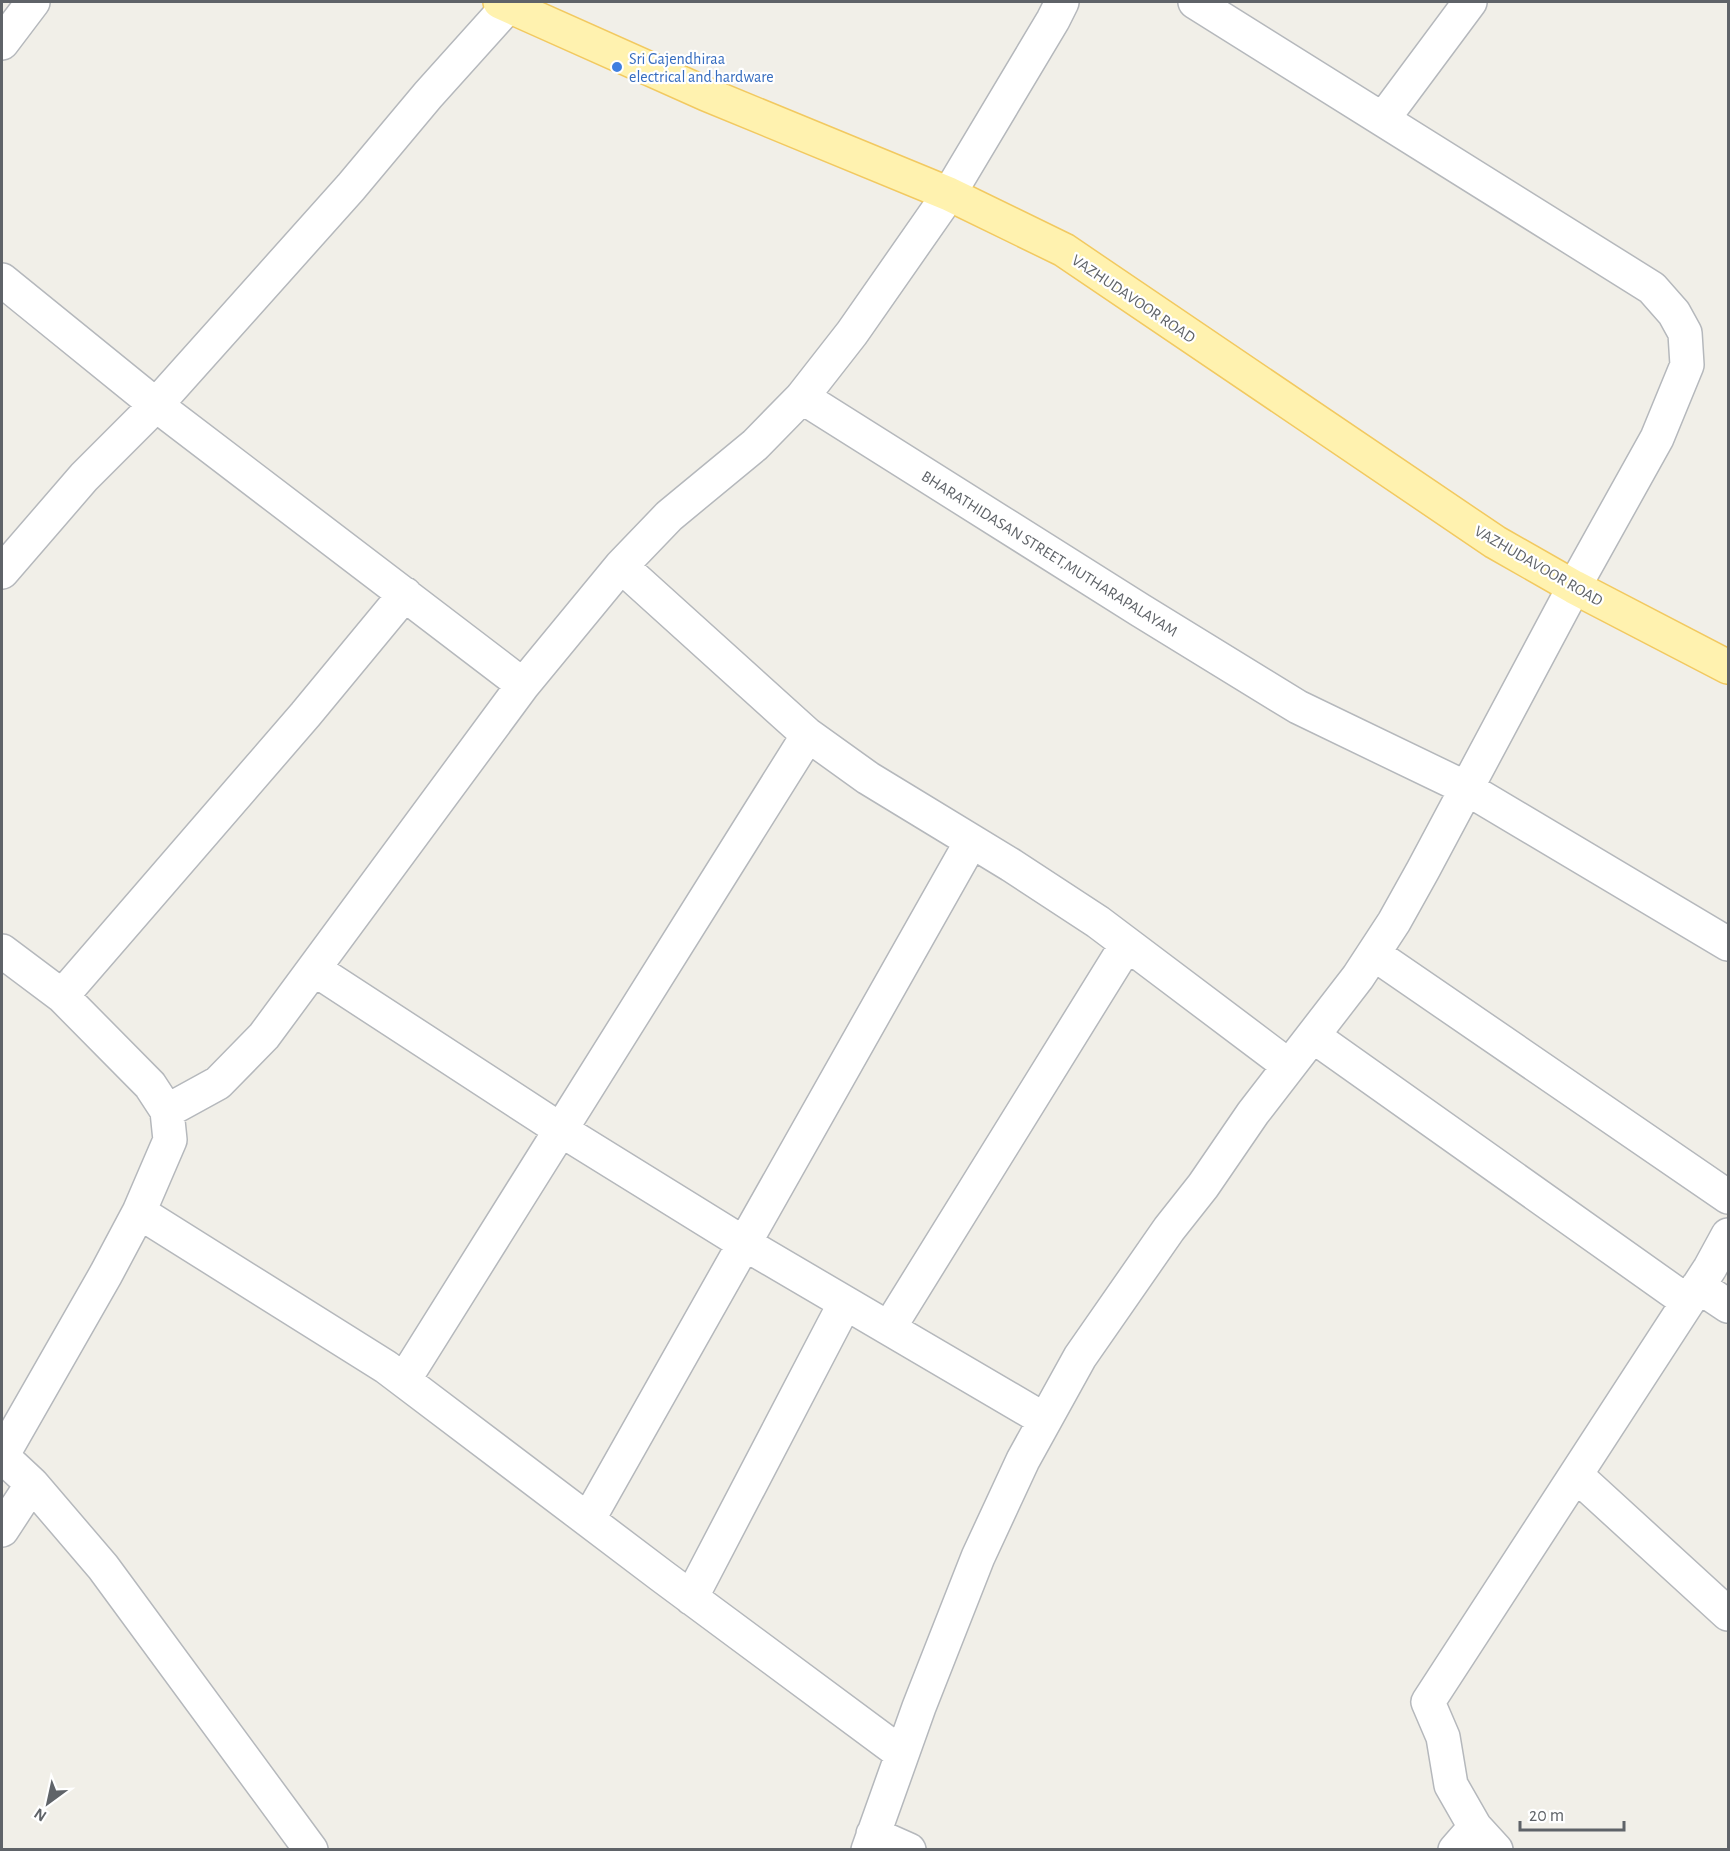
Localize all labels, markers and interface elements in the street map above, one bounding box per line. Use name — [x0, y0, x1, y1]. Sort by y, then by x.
place label: Sri Gajendhiraa electrical and hardware — [629, 51, 774, 85]
marker: Sri Gajendhiraa electrical and hardware — [610, 60, 624, 74]
street label: VAZHUDAVOOR ROAD — [1069, 252, 1198, 346]
street label: BHARATHIDASAN STREET,MUTHARAPALAYAM — [919, 468, 1180, 640]
street label: VAZHUDAVOOR ROAD — [1472, 523, 1605, 609]
north arrow — [18, 1773, 78, 1833]
scale bar — [1520, 1794, 1624, 1832]
text: N — [31, 1805, 49, 1824]
text: 20 m — [1529, 1807, 1564, 1825]

